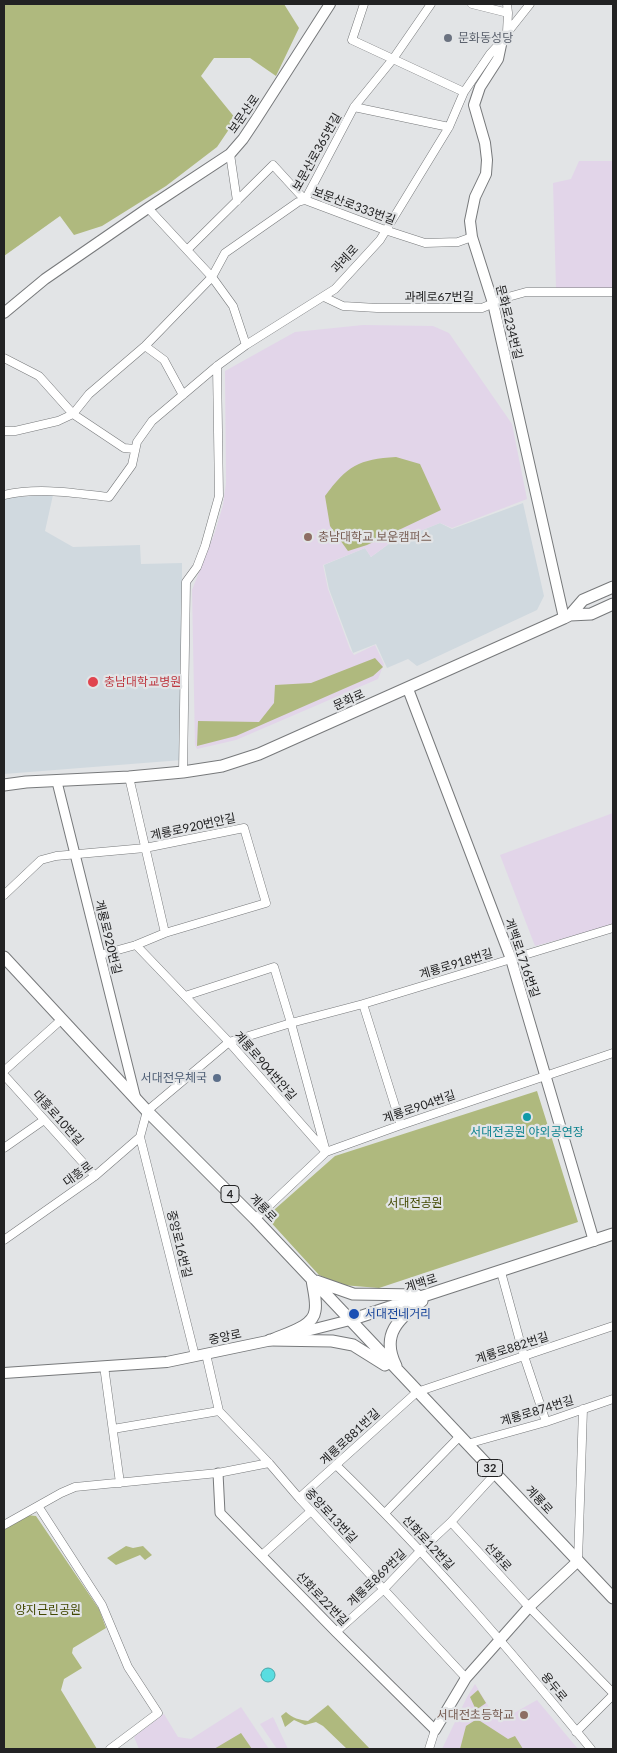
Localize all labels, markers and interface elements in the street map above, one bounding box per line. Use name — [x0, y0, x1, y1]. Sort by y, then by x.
place label: 문화동성당 — [458, 31, 513, 45]
marker: 문화동성당 — [442, 32, 454, 44]
street label: 보문산로 — [225, 92, 263, 136]
street label: 보문산로365번길 — [290, 110, 344, 194]
street label: 보문산로333번길 — [311, 184, 397, 228]
street label: 과례로 — [328, 242, 362, 276]
street label: 문화로234번길 — [493, 283, 525, 361]
street label: 과례로67번길 — [404, 290, 474, 304]
place label: 충남대학교 보운캠퍼스 — [318, 530, 431, 544]
marker: 충남대학교 보운캠퍼스 — [302, 531, 314, 543]
marker: 충남대학교병원 — [86, 675, 100, 689]
place label: 충남대학교병원 — [104, 675, 181, 689]
street label: 문화로 — [331, 687, 367, 713]
street label: 계룡로920번안길 — [149, 811, 237, 843]
street label: 계룡로920번길 — [92, 898, 124, 976]
street label: 계백로1716번길 — [502, 916, 542, 1000]
street label: 계룡로918번길 — [418, 946, 494, 982]
street label: 계룡로904번안길 — [231, 1028, 299, 1104]
place label: 서대전우체국 — [141, 1071, 207, 1085]
marker: 서대전우체국 — [211, 1072, 223, 1084]
street label: 대흥로10번길 — [30, 1087, 86, 1149]
street label: 계룡로904번길 — [381, 1088, 457, 1126]
marker: 서대전공원 야외공연장 — [521, 1111, 533, 1123]
place label: 서대전공원 야외공연장 — [470, 1125, 584, 1139]
street label: 대흥로 — [60, 1158, 96, 1190]
road number: 4 — [221, 1186, 239, 1202]
street label: 계룡로 — [246, 1191, 280, 1225]
park label: 서대전공원 — [387, 1196, 443, 1210]
street label: 중앙로16번길 — [164, 1209, 194, 1279]
street label: 계백로 — [403, 1271, 439, 1295]
marker: 서대전네거리 — [347, 1307, 361, 1321]
place label: 서대전네거리 — [365, 1307, 431, 1321]
street label: 중앙로 — [207, 1327, 243, 1347]
street label: 계룡로882번길 — [474, 1329, 550, 1367]
street label: 계룡로874번길 — [499, 1393, 575, 1429]
street label: 계룡로881번길 — [317, 1406, 383, 1468]
road number: 32 — [478, 1460, 502, 1476]
street label: 계룡로 — [522, 1483, 556, 1517]
street label: 중앙로13번길 — [302, 1486, 360, 1546]
street label: 선화로12번길 — [399, 1513, 457, 1573]
street label: 선화로 — [482, 1540, 514, 1574]
street label: 계룡로869번길 — [345, 1546, 409, 1610]
street label: 선화로22번길 — [293, 1569, 351, 1629]
park label: 양지근린공원 — [15, 1603, 81, 1617]
street label: 용두로 — [538, 1670, 570, 1704]
place label: 서대전초등학교 — [437, 1708, 514, 1722]
marker: 서대전초등학교 — [518, 1709, 530, 1721]

